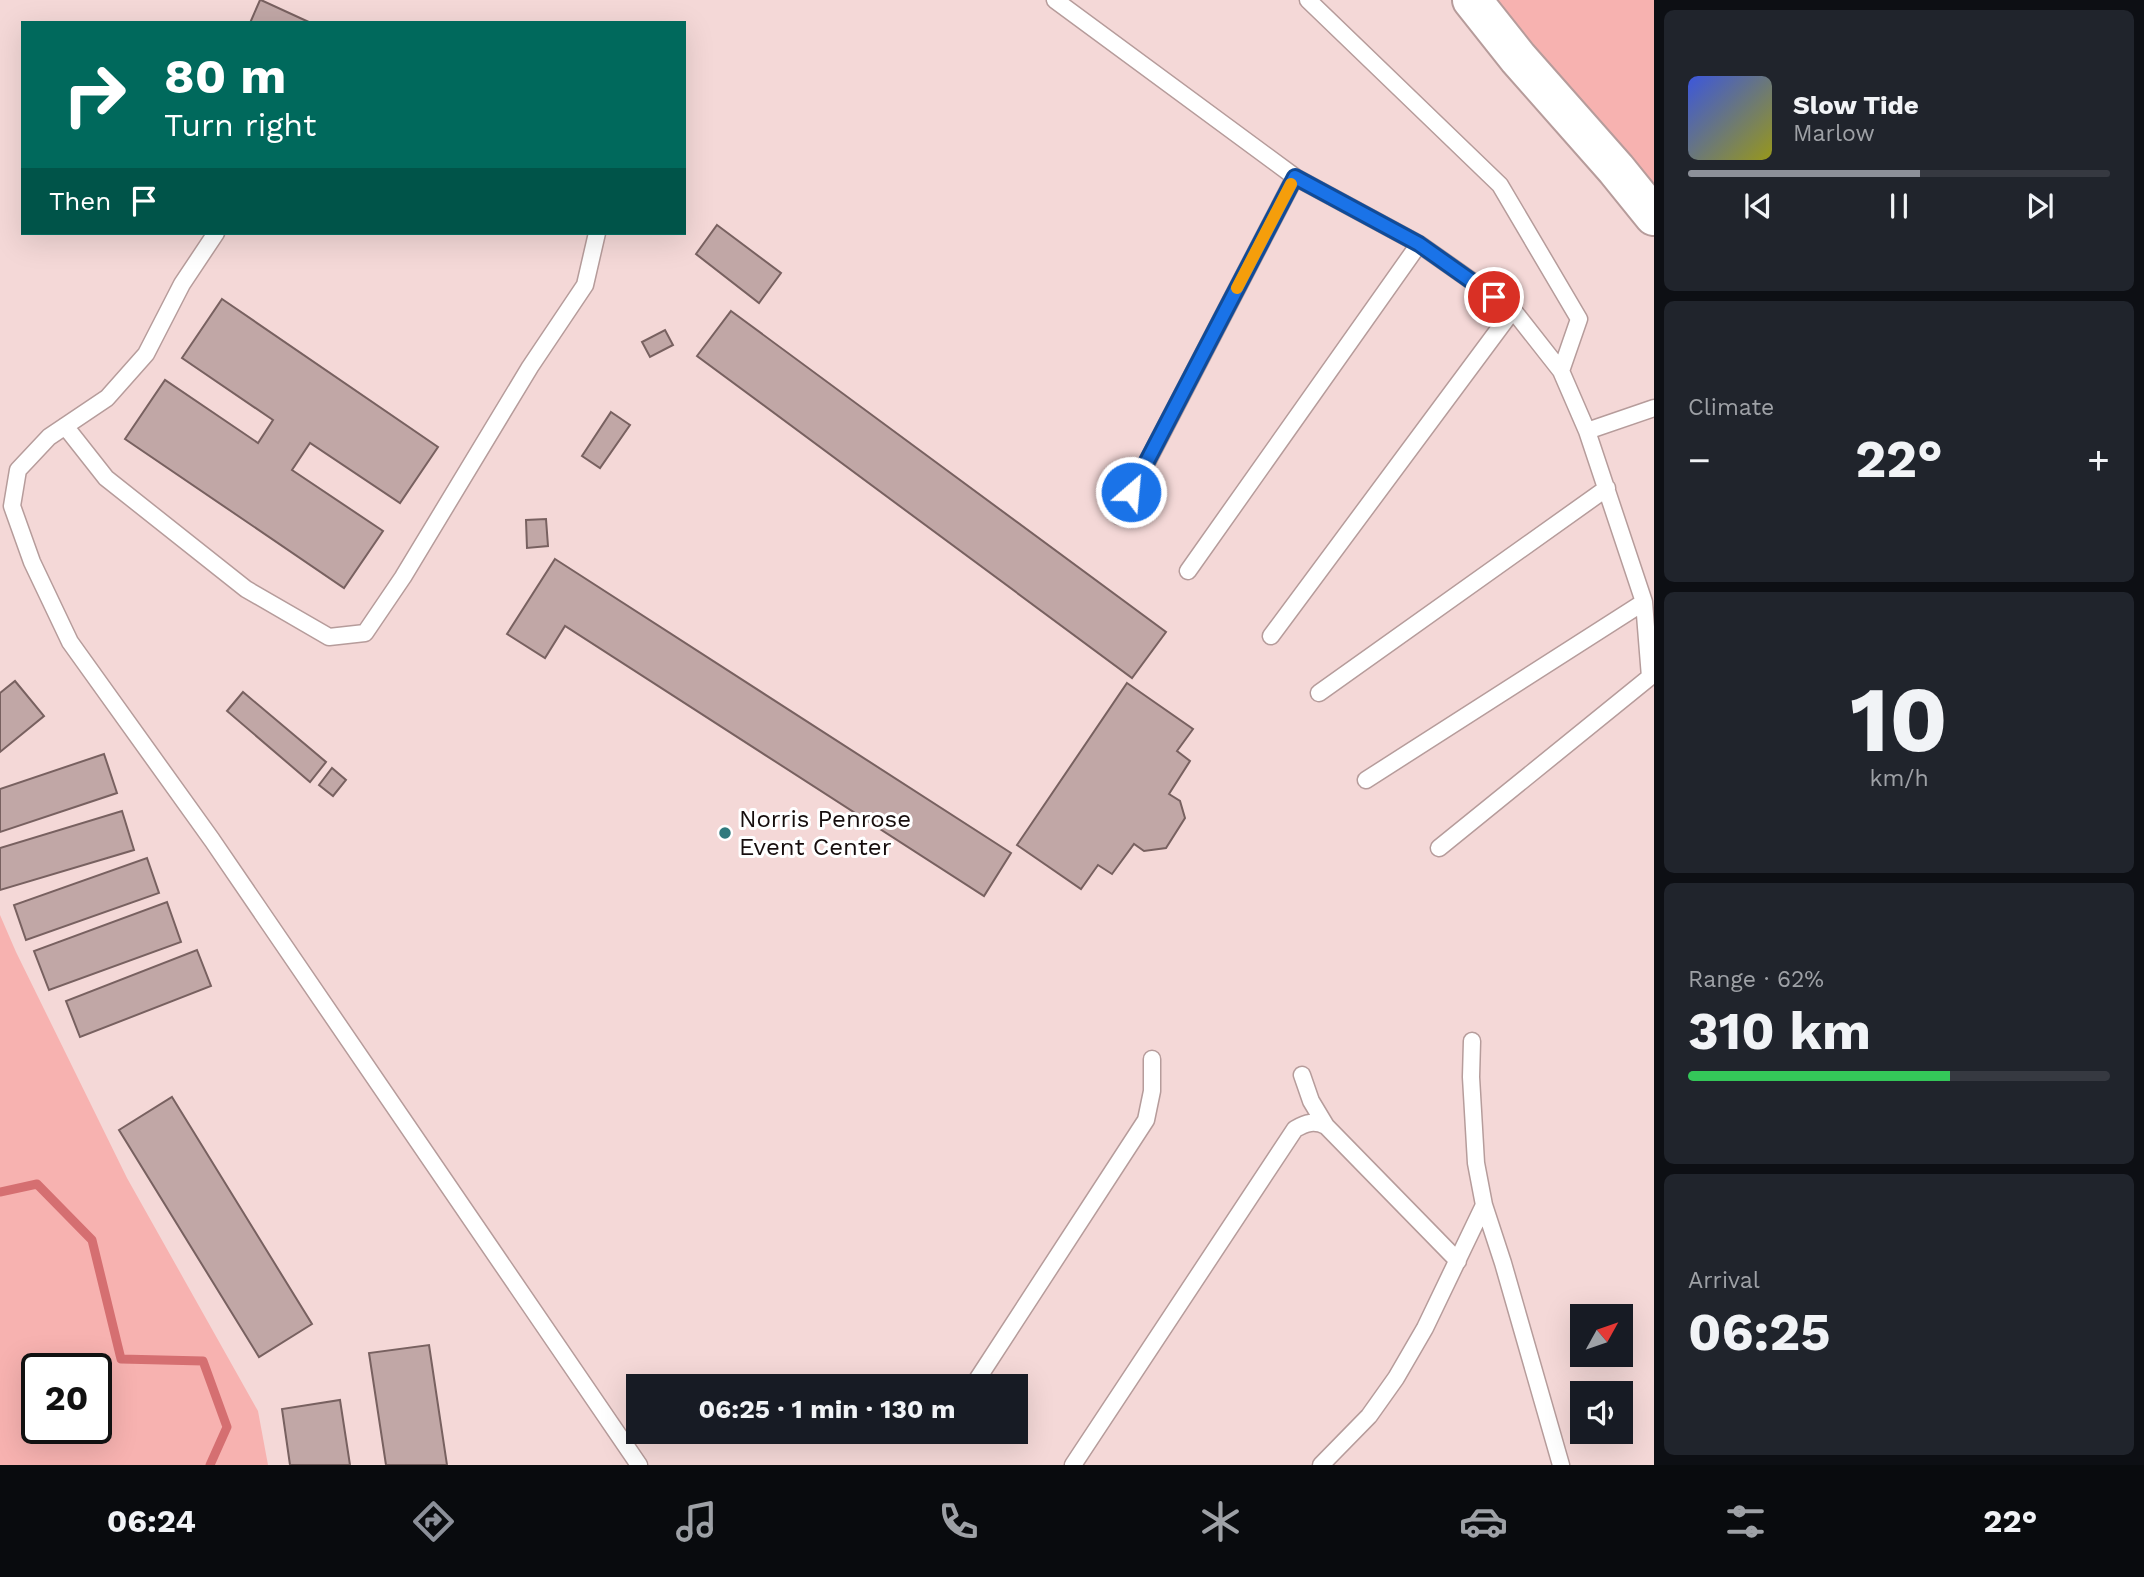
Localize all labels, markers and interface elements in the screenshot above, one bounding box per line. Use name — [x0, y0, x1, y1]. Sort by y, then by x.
text: 80 m — [164, 47, 286, 105]
icon: right — [49, 49, 140, 140]
text: Slow Tide — [1793, 90, 1919, 120]
text: Turn right — [164, 106, 316, 144]
text: Marlow — [1793, 120, 1875, 147]
icon: arrive — [125, 182, 163, 220]
text: Then — [49, 186, 111, 216]
icon: previous — [1739, 187, 1777, 225]
icon: pause — [1880, 187, 1918, 225]
icon: next — [2021, 187, 2059, 225]
pin — [1464, 267, 1524, 327]
icon: arrive — [1475, 278, 1513, 316]
text: Climate — [1688, 394, 1774, 421]
text: 22° — [1855, 429, 1943, 490]
text: − — [1688, 438, 1711, 482]
text: + — [2087, 438, 2110, 482]
position arrow — [1094, 455, 1168, 529]
text: 10 — [1850, 666, 1948, 773]
text: km/h — [1869, 765, 1929, 792]
place label: Norris Penrose Event Center — [739, 805, 911, 861]
marker: Norris Penrose Event Center — [717, 825, 733, 841]
text: Range · 62% — [1688, 966, 1824, 993]
text: 310 km — [1688, 1001, 1871, 1062]
text: Arrival — [1688, 1267, 1760, 1294]
text: 06:25 — [1688, 1302, 1831, 1363]
north arrow — [1570, 1304, 1633, 1367]
map controls — [1570, 1304, 1633, 1444]
speed limit sign: 20 — [21, 1353, 112, 1444]
button: sound — [1570, 1381, 1633, 1444]
text: 06:25 · 1 min · 130 m — [699, 1394, 955, 1424]
icon: directions — [409, 1497, 458, 1546]
icon: music — [672, 1497, 721, 1546]
icon: phone — [934, 1497, 983, 1546]
icon: climate — [1196, 1497, 1245, 1546]
icon: car — [1459, 1497, 1508, 1546]
icon: filters — [1721, 1497, 1770, 1546]
text: 06:24 — [107, 1502, 196, 1540]
text: 22° — [1983, 1502, 2037, 1540]

